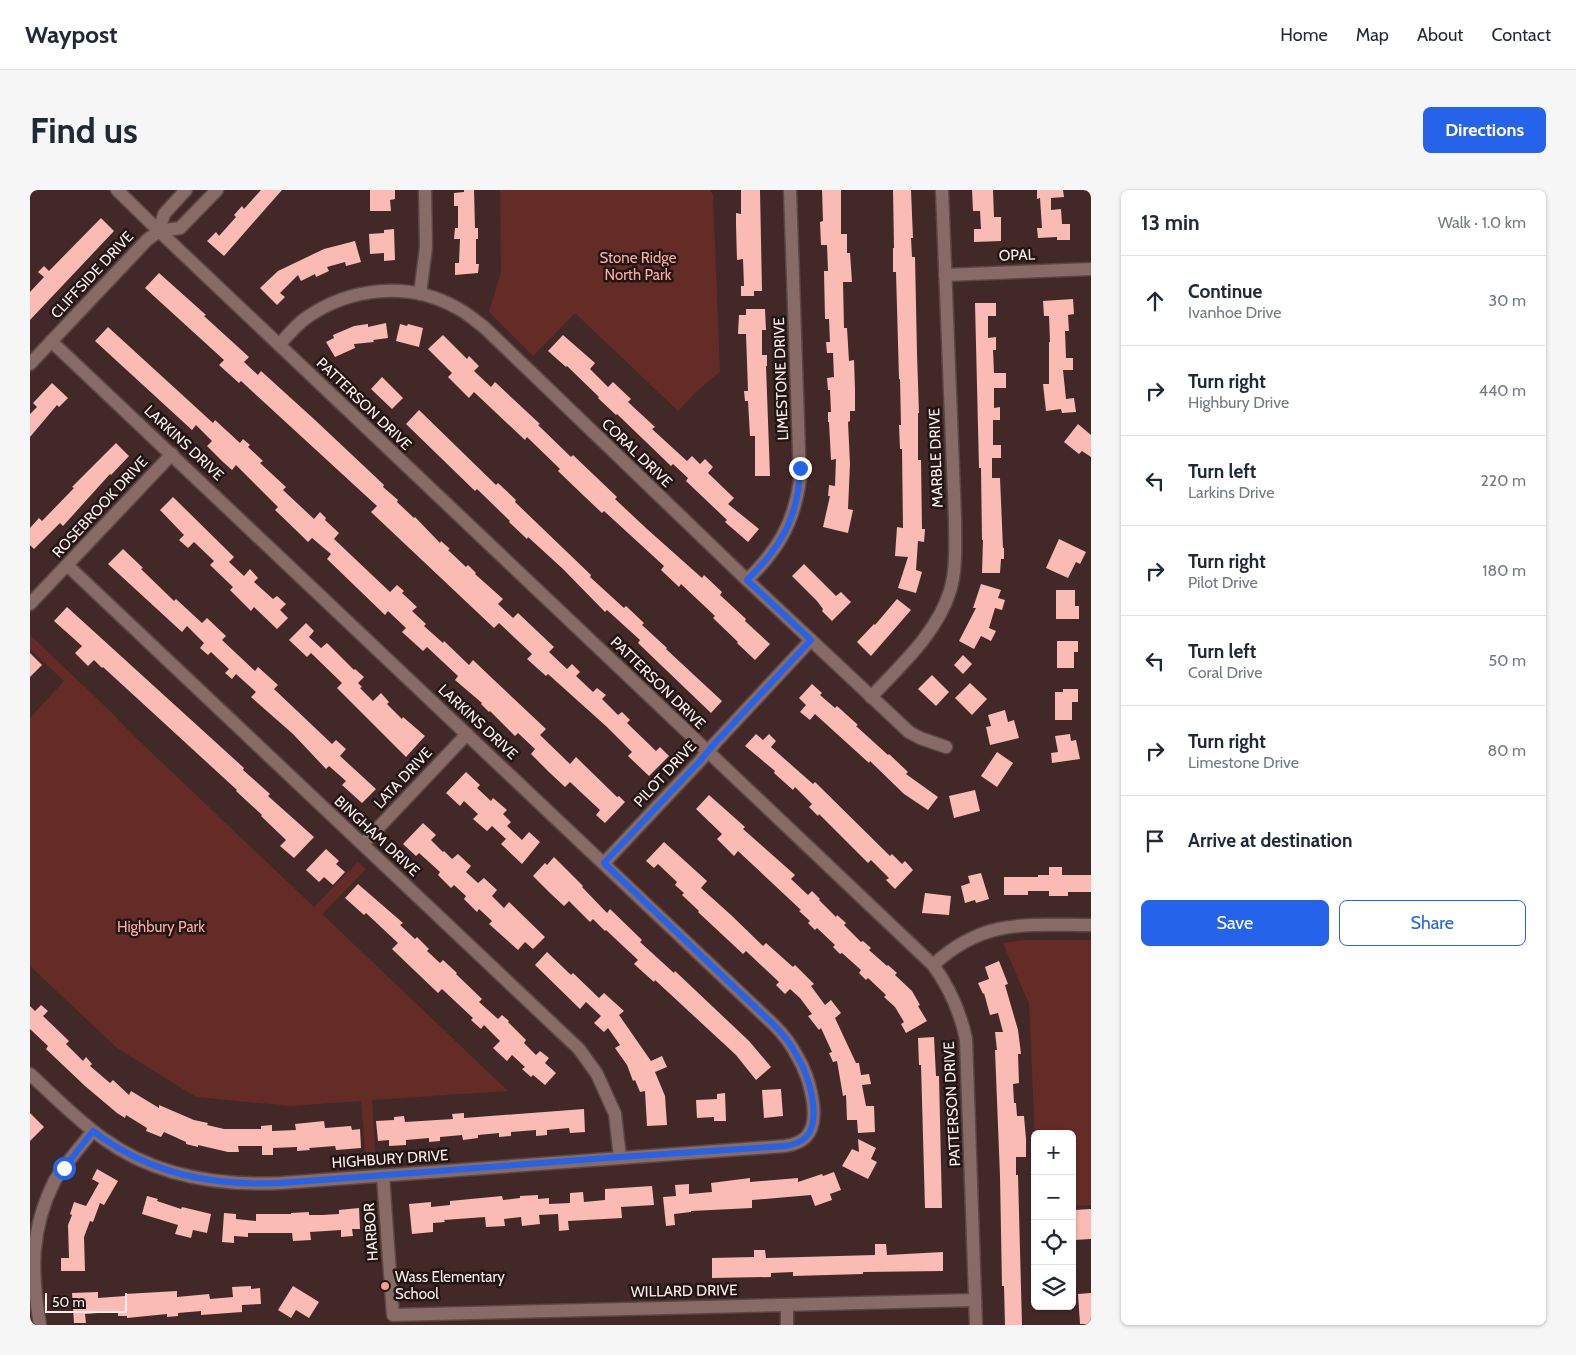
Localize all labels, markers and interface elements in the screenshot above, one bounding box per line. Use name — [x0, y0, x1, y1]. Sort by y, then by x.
text: Waypost — [25, 20, 117, 49]
text: Home — [1280, 24, 1328, 46]
text: Map — [1356, 24, 1389, 46]
text: About — [1417, 24, 1463, 46]
text: Contact — [1491, 24, 1551, 46]
button: Directions — [1423, 107, 1546, 153]
text: Find us — [30, 109, 138, 152]
text: 13 min — [1141, 210, 1200, 235]
text: Walk · 1.0 km — [1438, 213, 1526, 232]
street label: CLIFFSIDE DRIVE — [47, 228, 137, 322]
street label: OPAL — [999, 245, 1036, 265]
park label: Stone Ridge North Park — [600, 249, 677, 284]
text: Continue — [1188, 280, 1262, 303]
icon: ahead — [1141, 287, 1169, 315]
text: 30 m — [1489, 291, 1526, 310]
text: Ivanhoe Drive — [1188, 303, 1282, 322]
street label: LIMESTONE DRIVE — [770, 317, 792, 441]
street label: PATTERSON DRIVE — [313, 354, 415, 454]
text: Turn right — [1188, 370, 1266, 393]
icon: right — [1141, 377, 1169, 405]
text: 440 m — [1479, 381, 1526, 400]
text: Highbury Drive — [1188, 393, 1289, 412]
street label: LARKINS DRIVE — [141, 402, 227, 484]
street label: MARBLE DRIVE — [925, 408, 947, 508]
street label: CORAL DRIVE — [598, 415, 676, 491]
street label: ROSEBROOK DRIVE — [48, 453, 152, 561]
route end — [789, 457, 812, 480]
text: Turn left — [1188, 460, 1256, 483]
icon: left — [1141, 467, 1169, 495]
text: 220 m — [1480, 471, 1526, 490]
text: Larkins Drive — [1188, 483, 1274, 502]
text: Turn right — [1188, 550, 1266, 573]
icon: right — [1141, 557, 1169, 585]
text: 180 m — [1482, 561, 1526, 580]
text: Pilot Drive — [1188, 573, 1258, 592]
street label: PATTERSON DRIVE — [607, 633, 709, 733]
text: Turn left — [1188, 640, 1256, 663]
icon: left — [1141, 647, 1169, 675]
text: 50 m — [1489, 651, 1526, 670]
text: Coral Drive — [1188, 663, 1262, 682]
street label: LARKINS DRIVE — [435, 681, 521, 763]
text: Turn right — [1188, 730, 1266, 753]
street label: PILOT DRIVE — [630, 737, 700, 811]
icon: right — [1141, 737, 1169, 765]
text: 80 m — [1488, 741, 1526, 760]
street label: LATA DRIVE — [370, 744, 436, 812]
text: Limestone Drive — [1188, 753, 1299, 772]
street label: BINGHAM DRIVE — [331, 792, 423, 880]
icon: arrive — [1141, 827, 1169, 855]
text: Arrive at destination — [1188, 829, 1352, 852]
button: Save — [1141, 900, 1329, 946]
button: Share — [1339, 900, 1526, 946]
park label: Highbury Park — [117, 918, 205, 936]
street label: PATTERSON DRIVE — [940, 1041, 964, 1167]
map controls — [1031, 1130, 1076, 1310]
button: + — [1031, 1130, 1076, 1175]
street label: HIGHBURY DRIVE — [331, 1146, 449, 1172]
route start — [53, 1157, 76, 1180]
button: − — [1031, 1175, 1076, 1220]
street label: HARBOR — [360, 1202, 382, 1262]
button: locate — [1031, 1220, 1076, 1265]
button: layers — [1031, 1265, 1076, 1310]
place label: Wass Elementary School — [395, 1268, 505, 1303]
marker: Wass Elementary School — [379, 1280, 391, 1292]
street label: WILLARD DRIVE — [630, 1281, 738, 1301]
scale bar — [45, 1290, 128, 1313]
text: 50 m — [52, 1293, 85, 1311]

